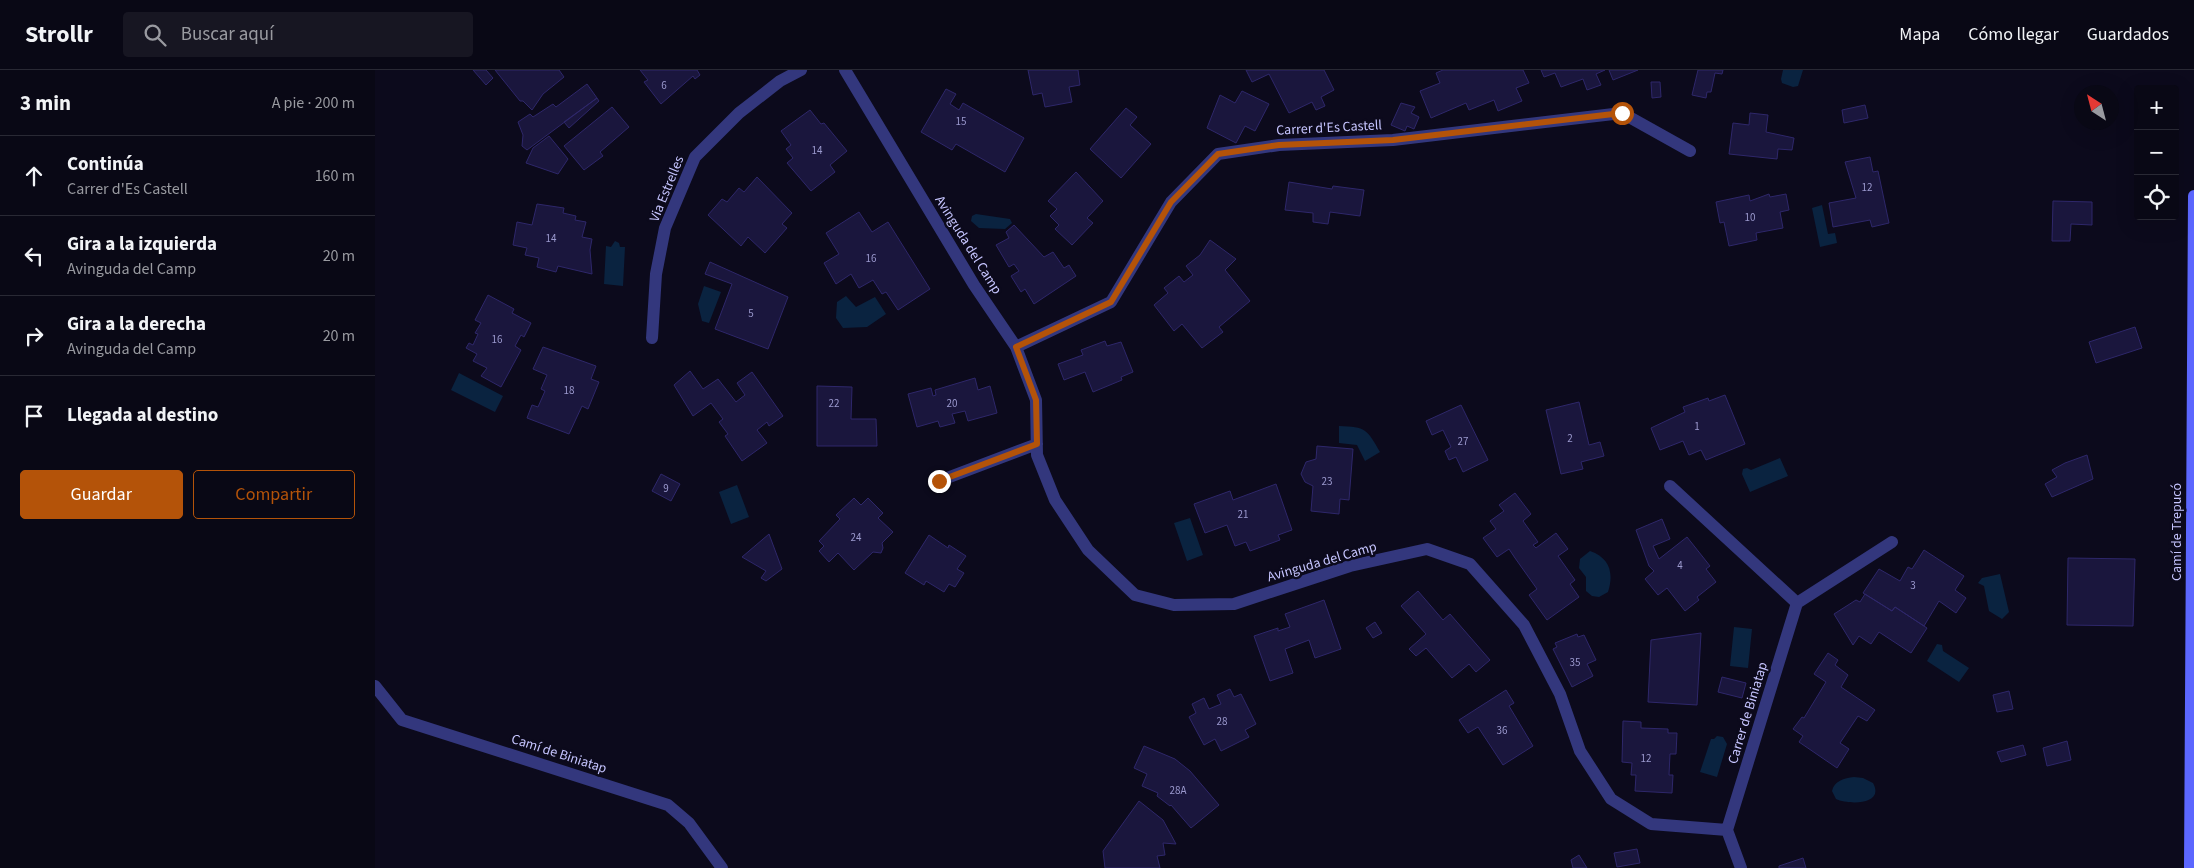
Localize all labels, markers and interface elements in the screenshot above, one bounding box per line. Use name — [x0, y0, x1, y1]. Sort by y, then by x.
search box — [123, 12, 473, 57]
text: Strollr — [25, 17, 93, 52]
icon: search — [141, 21, 169, 49]
text: Buscar aquí — [181, 21, 274, 48]
text: Mapa — [1899, 22, 1940, 47]
text: Cómo llegar — [1968, 22, 2059, 47]
text: Guardados — [2087, 22, 2169, 47]
house number: 6 — [661, 78, 667, 93]
north arrow — [2074, 85, 2119, 130]
map controls — [2134, 85, 2179, 220]
button: + — [2134, 85, 2179, 130]
text: 3 min — [20, 88, 71, 118]
text: A pie · 200 m — [272, 92, 355, 114]
route start — [1611, 102, 1634, 125]
house number: 15 — [956, 114, 966, 129]
street label: Carrer d'Es Castell — [1276, 115, 1383, 141]
button: − — [2134, 130, 2179, 175]
house number: 14 — [812, 143, 823, 158]
text: Continúa — [67, 151, 144, 178]
street label: Via Estrelles — [645, 153, 689, 225]
icon: ahead — [20, 162, 48, 190]
text: 160 m — [315, 165, 355, 187]
button: locate — [2134, 175, 2179, 220]
text: Carrer d'Es Castell — [67, 178, 188, 200]
house number: 12 — [1862, 180, 1872, 195]
street label: Avinguda del Camp — [930, 192, 1007, 298]
house number: 10 — [1745, 210, 1755, 225]
text: Gira a la izquierda — [67, 231, 217, 258]
house number: 14 — [546, 231, 557, 246]
icon: left — [20, 242, 48, 270]
text: 20 m — [323, 245, 355, 267]
house number: 16 — [866, 251, 877, 266]
text: Avinguda del Camp — [67, 258, 196, 280]
house number: 5 — [748, 306, 754, 321]
text: Gira a la derecha — [67, 311, 206, 338]
icon: right — [20, 322, 48, 350]
text: 20 m — [323, 325, 355, 347]
house number: 16 — [492, 332, 503, 347]
text: Avinguda del Camp — [67, 338, 196, 360]
house number: 18 — [564, 383, 575, 398]
house number: 22 — [829, 396, 839, 411]
house number: 20 — [947, 396, 957, 411]
icon: arrive — [20, 402, 48, 430]
text: Llegada al destino — [67, 402, 218, 429]
house number: 1 — [1694, 419, 1700, 434]
house number: 2 — [1567, 431, 1573, 446]
house number: 27 — [1458, 434, 1468, 449]
button: Guardar — [20, 470, 183, 519]
button: Compartir — [193, 470, 355, 519]
route end — [928, 470, 951, 493]
house number: 23 — [1322, 474, 1332, 489]
house number: 9 — [663, 481, 669, 496]
street label: Camí de Trepucó — [2167, 483, 2187, 581]
house number: 21 — [1238, 507, 1248, 522]
house number: 24 — [851, 530, 862, 545]
street label: Avinguda del Camp — [1265, 537, 1379, 587]
house number: 4 — [1677, 558, 1683, 573]
house number: 3 — [1910, 578, 1916, 593]
house number: 35 — [1570, 655, 1580, 670]
street label: Carrer de Biniatap — [1723, 659, 1773, 766]
house number: 28 — [1217, 714, 1228, 729]
house number: 36 — [1497, 723, 1508, 738]
street label: Camí de Biniatap — [509, 729, 610, 779]
house number: 12 — [1641, 751, 1651, 766]
house number: 28A — [1170, 783, 1186, 798]

